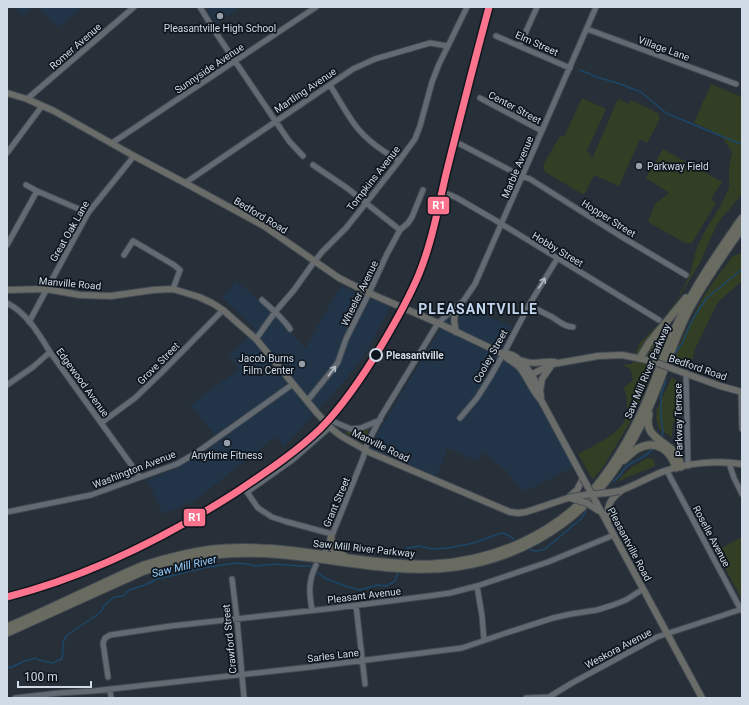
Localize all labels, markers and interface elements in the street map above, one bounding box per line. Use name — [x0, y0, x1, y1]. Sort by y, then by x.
marker: Pleasantville High School — [215, 11, 225, 21]
street label: Romer Avenue — [47, 21, 103, 72]
place label: Pleasantville High School — [164, 23, 276, 34]
street label: Elm Street — [514, 29, 560, 58]
street label: Village Lane — [637, 34, 691, 63]
street label: Sunnyside Avenue — [173, 41, 246, 96]
street label: Martling Avenue — [272, 66, 338, 115]
street label: Center Street — [487, 89, 543, 126]
street label: Marble Avenue — [499, 135, 535, 200]
street label: Tompkins Avenue — [345, 144, 402, 213]
marker: Parkway Field — [634, 161, 644, 171]
place label: Parkway Field — [647, 161, 709, 172]
street label: Bedford Road — [232, 195, 290, 236]
line badge: R1 — [427, 196, 450, 215]
street label: Hopper Street — [580, 197, 638, 239]
street label: Great Oak Lane — [48, 199, 91, 263]
text: R1 — [432, 199, 446, 212]
street label: Hobby Street — [530, 230, 585, 269]
street label: Wheeler Avenue — [339, 259, 380, 328]
street label: Manville Road — [38, 275, 102, 292]
one-way arrow — [538, 278, 546, 289]
district label: PLEASANTVILLE — [418, 301, 538, 317]
street label: Saw Mill River Parkway — [622, 322, 673, 420]
street label: Cooley Street — [471, 328, 510, 385]
street label: Grove Street — [135, 340, 182, 387]
street label: Edgewood Avenue — [54, 346, 111, 419]
marker: Pleasantville — [369, 348, 383, 362]
place label: Pleasantville — [386, 350, 444, 361]
street label: Bedford Road — [667, 352, 728, 383]
place label: Jacob Burns Film Center — [238, 353, 295, 376]
marker: Jacob Burns Film Center — [297, 359, 307, 369]
one-way arrow — [327, 366, 336, 377]
street label: Parkway Terrace — [672, 383, 685, 457]
street label: Manville Road — [350, 427, 411, 464]
marker: Anytime Fitness — [222, 438, 232, 448]
street label: Washington Avenue — [91, 449, 177, 490]
place label: Anytime Fitness — [191, 450, 263, 461]
street label: Grant Street — [321, 476, 352, 529]
street label: Roselle Avenue — [691, 504, 732, 569]
street label: Pleasantville Road — [606, 506, 654, 583]
line badge: R1 — [183, 508, 206, 527]
text: R1 — [188, 511, 202, 524]
street label: Saw Mill River Parkway — [313, 538, 416, 559]
water label: Saw Mill River — [150, 553, 218, 580]
street label: Pleasant Avenue — [327, 586, 401, 605]
street label: Crawford Street — [220, 604, 239, 674]
street label: Weskora Avenue — [583, 626, 653, 671]
street label: Sarles Lane — [307, 647, 359, 664]
scale bar — [18, 663, 91, 689]
text: 100 m — [24, 670, 58, 684]

